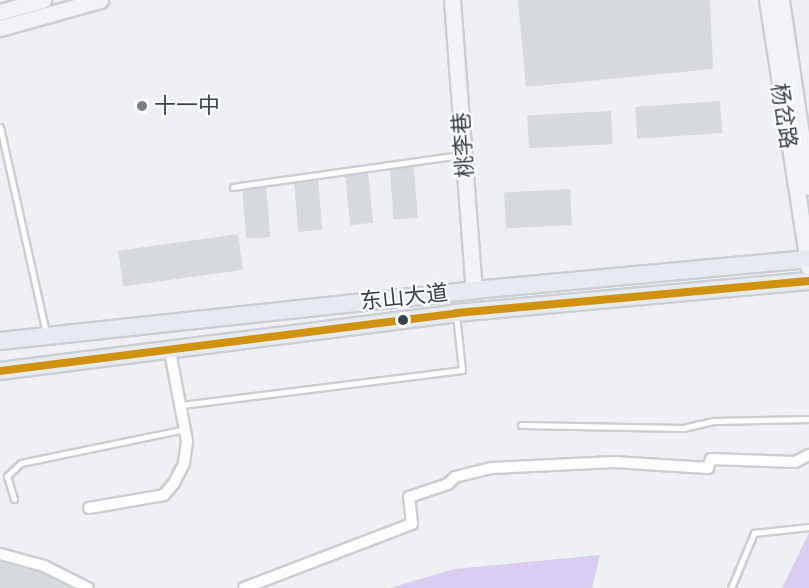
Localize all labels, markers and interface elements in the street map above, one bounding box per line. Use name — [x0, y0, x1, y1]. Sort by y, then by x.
street label: 杨岔路 — [766, 81, 802, 151]
place label: 十一中 — [154, 93, 220, 119]
marker: 十一中 — [135, 99, 149, 113]
street label: 桃李巷 — [448, 111, 478, 179]
street label: 东山大道 — [359, 279, 449, 315]
unlabelled marker — [397, 314, 409, 326]

